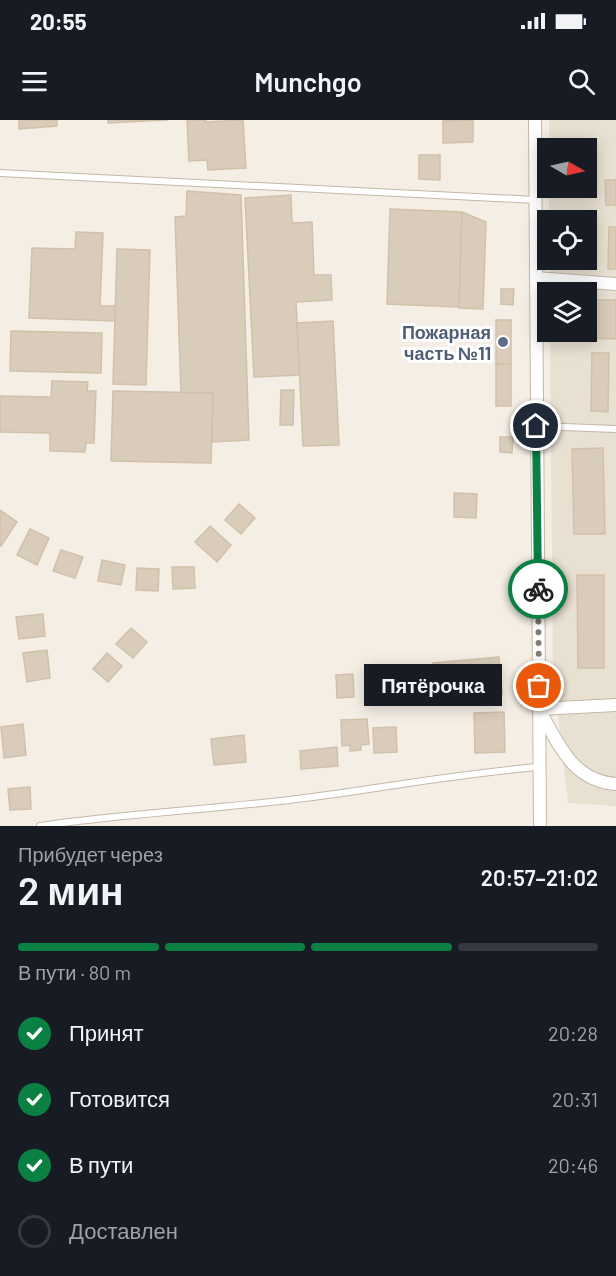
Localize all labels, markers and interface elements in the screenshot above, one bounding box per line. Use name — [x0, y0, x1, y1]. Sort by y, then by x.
text: 20:55 — [30, 8, 87, 34]
icon: menu — [18, 65, 51, 98]
text: Munchgo — [254, 65, 362, 97]
icon: search — [565, 65, 598, 98]
north arrow — [537, 138, 597, 198]
map controls — [537, 138, 597, 342]
button: locate — [537, 210, 597, 270]
button: layers — [537, 282, 597, 342]
place label: Пожарная часть №11 — [402, 321, 491, 364]
marker: Пожарная часть №11 — [496, 335, 510, 349]
pin — [510, 400, 561, 451]
icon: home — [519, 409, 552, 442]
courier — [508, 559, 568, 619]
icon: bike — [522, 573, 555, 606]
pin — [513, 660, 564, 711]
callout: Пятёрочка — [365, 665, 503, 707]
icon: bag — [522, 669, 555, 702]
text: Пятёрочка — [381, 673, 485, 697]
text: Прибудет через — [18, 842, 163, 866]
text: 20:57–21:02 — [481, 864, 598, 890]
text: 2 мин — [18, 866, 124, 913]
text: В пути · 80 m — [18, 960, 131, 984]
icon: check — [18, 1017, 51, 1050]
text: Принят — [69, 1019, 143, 1045]
text: 20:28 — [548, 1021, 598, 1045]
icon: check — [18, 1083, 51, 1116]
text: Готовится — [69, 1085, 170, 1111]
text: 20:31 — [552, 1087, 598, 1111]
icon: check — [18, 1149, 51, 1182]
text: В пути — [69, 1151, 133, 1177]
text: 20:46 — [548, 1153, 598, 1177]
text: Доставлен — [69, 1217, 178, 1243]

